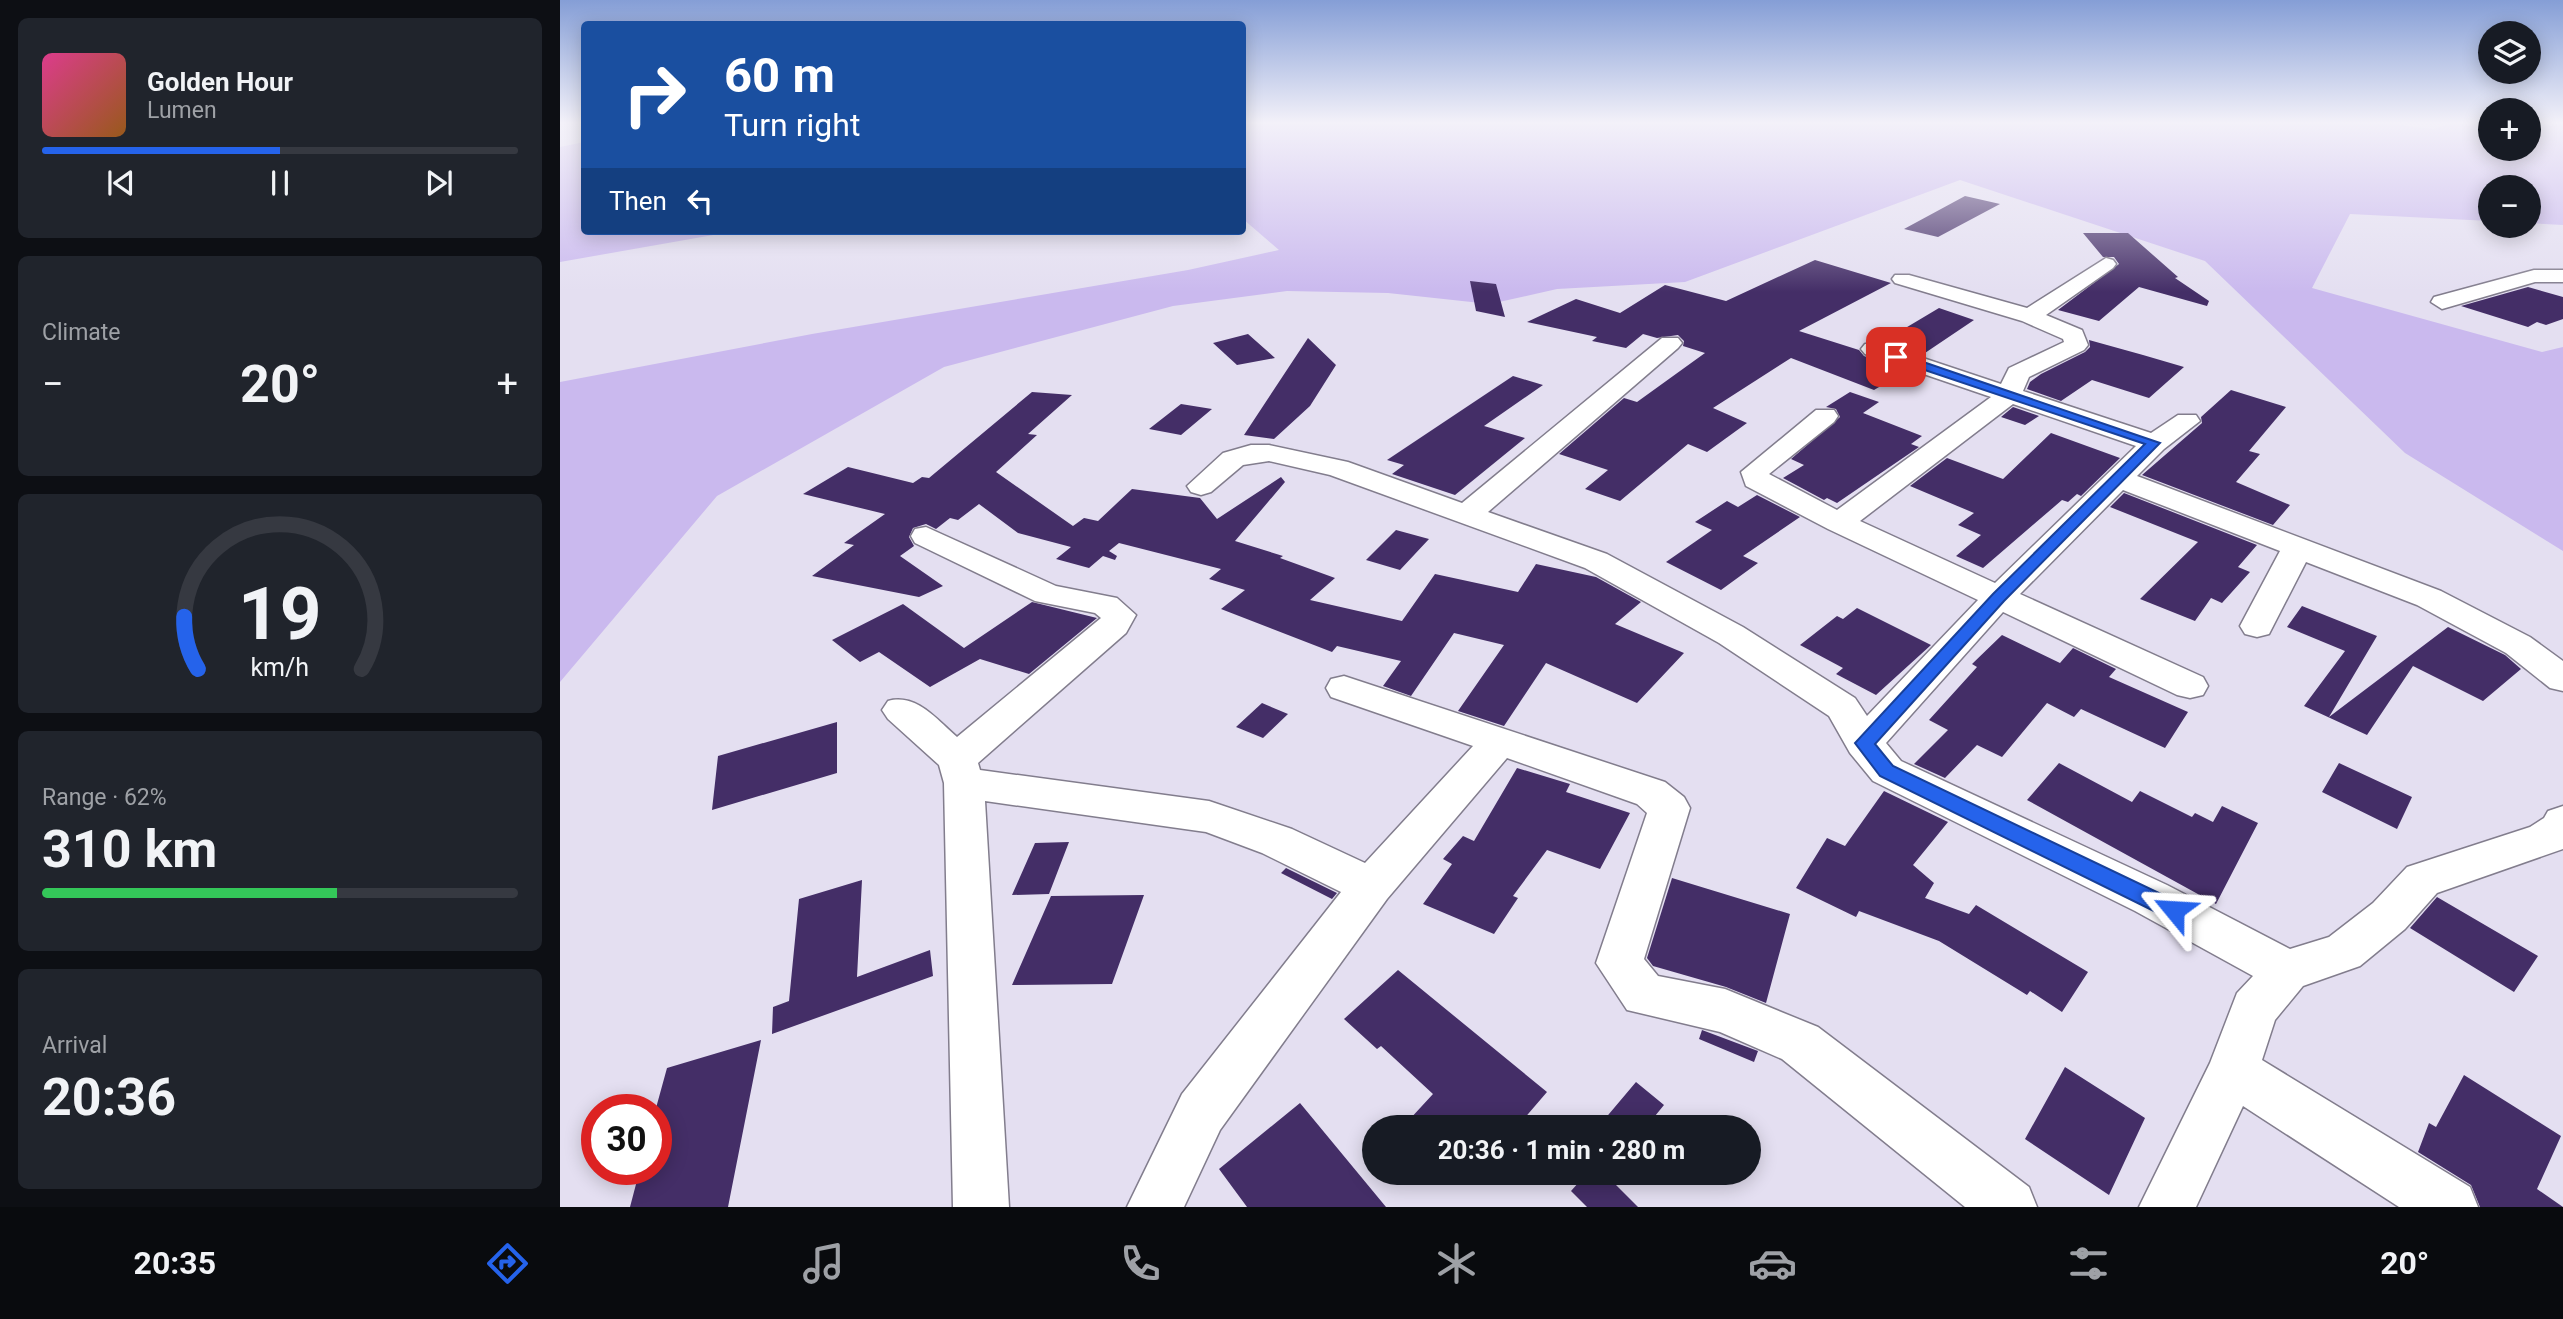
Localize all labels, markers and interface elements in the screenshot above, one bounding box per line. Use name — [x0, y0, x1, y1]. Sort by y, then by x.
map controls — [2478, 21, 2541, 238]
button: layers — [2478, 21, 2541, 84]
text: 60 m — [724, 47, 835, 104]
icon: right — [609, 49, 700, 140]
text: Golden Hour — [147, 67, 293, 97]
text: Lumen — [147, 97, 217, 124]
button: + — [2478, 98, 2541, 161]
text: Turn right — [724, 106, 860, 144]
icon: previous — [102, 164, 140, 202]
icon: pause — [261, 164, 299, 202]
icon: next — [420, 164, 458, 202]
button: − — [2478, 175, 2541, 238]
icon: left — [681, 182, 719, 220]
text: Then — [609, 186, 667, 216]
text: Climate — [42, 319, 121, 346]
pin — [1866, 327, 1926, 387]
icon: arrive — [1877, 338, 1915, 376]
text: 20° — [240, 354, 320, 415]
text: − — [42, 362, 64, 406]
text: + — [496, 362, 518, 406]
text: 19 — [238, 572, 322, 658]
text: km/h — [251, 653, 309, 682]
text: Range · 62% — [42, 784, 167, 811]
text: 310 km — [42, 819, 217, 880]
position arrow — [2137, 873, 2211, 947]
text: Arrival — [42, 1032, 107, 1059]
text: 20:36 — [42, 1067, 176, 1128]
speed limit sign: 30 — [581, 1094, 672, 1185]
text: 20:36 · 1 min · 280 m — [1438, 1135, 1685, 1165]
icon: directions — [483, 1239, 532, 1288]
icon: music — [799, 1239, 848, 1288]
icon: phone — [1116, 1239, 1165, 1288]
icon: climate — [1432, 1239, 1481, 1288]
icon: car — [1748, 1239, 1797, 1288]
icon: filters — [2064, 1239, 2113, 1288]
text: 20:35 — [134, 1244, 216, 1282]
text: 20° — [2380, 1244, 2429, 1282]

